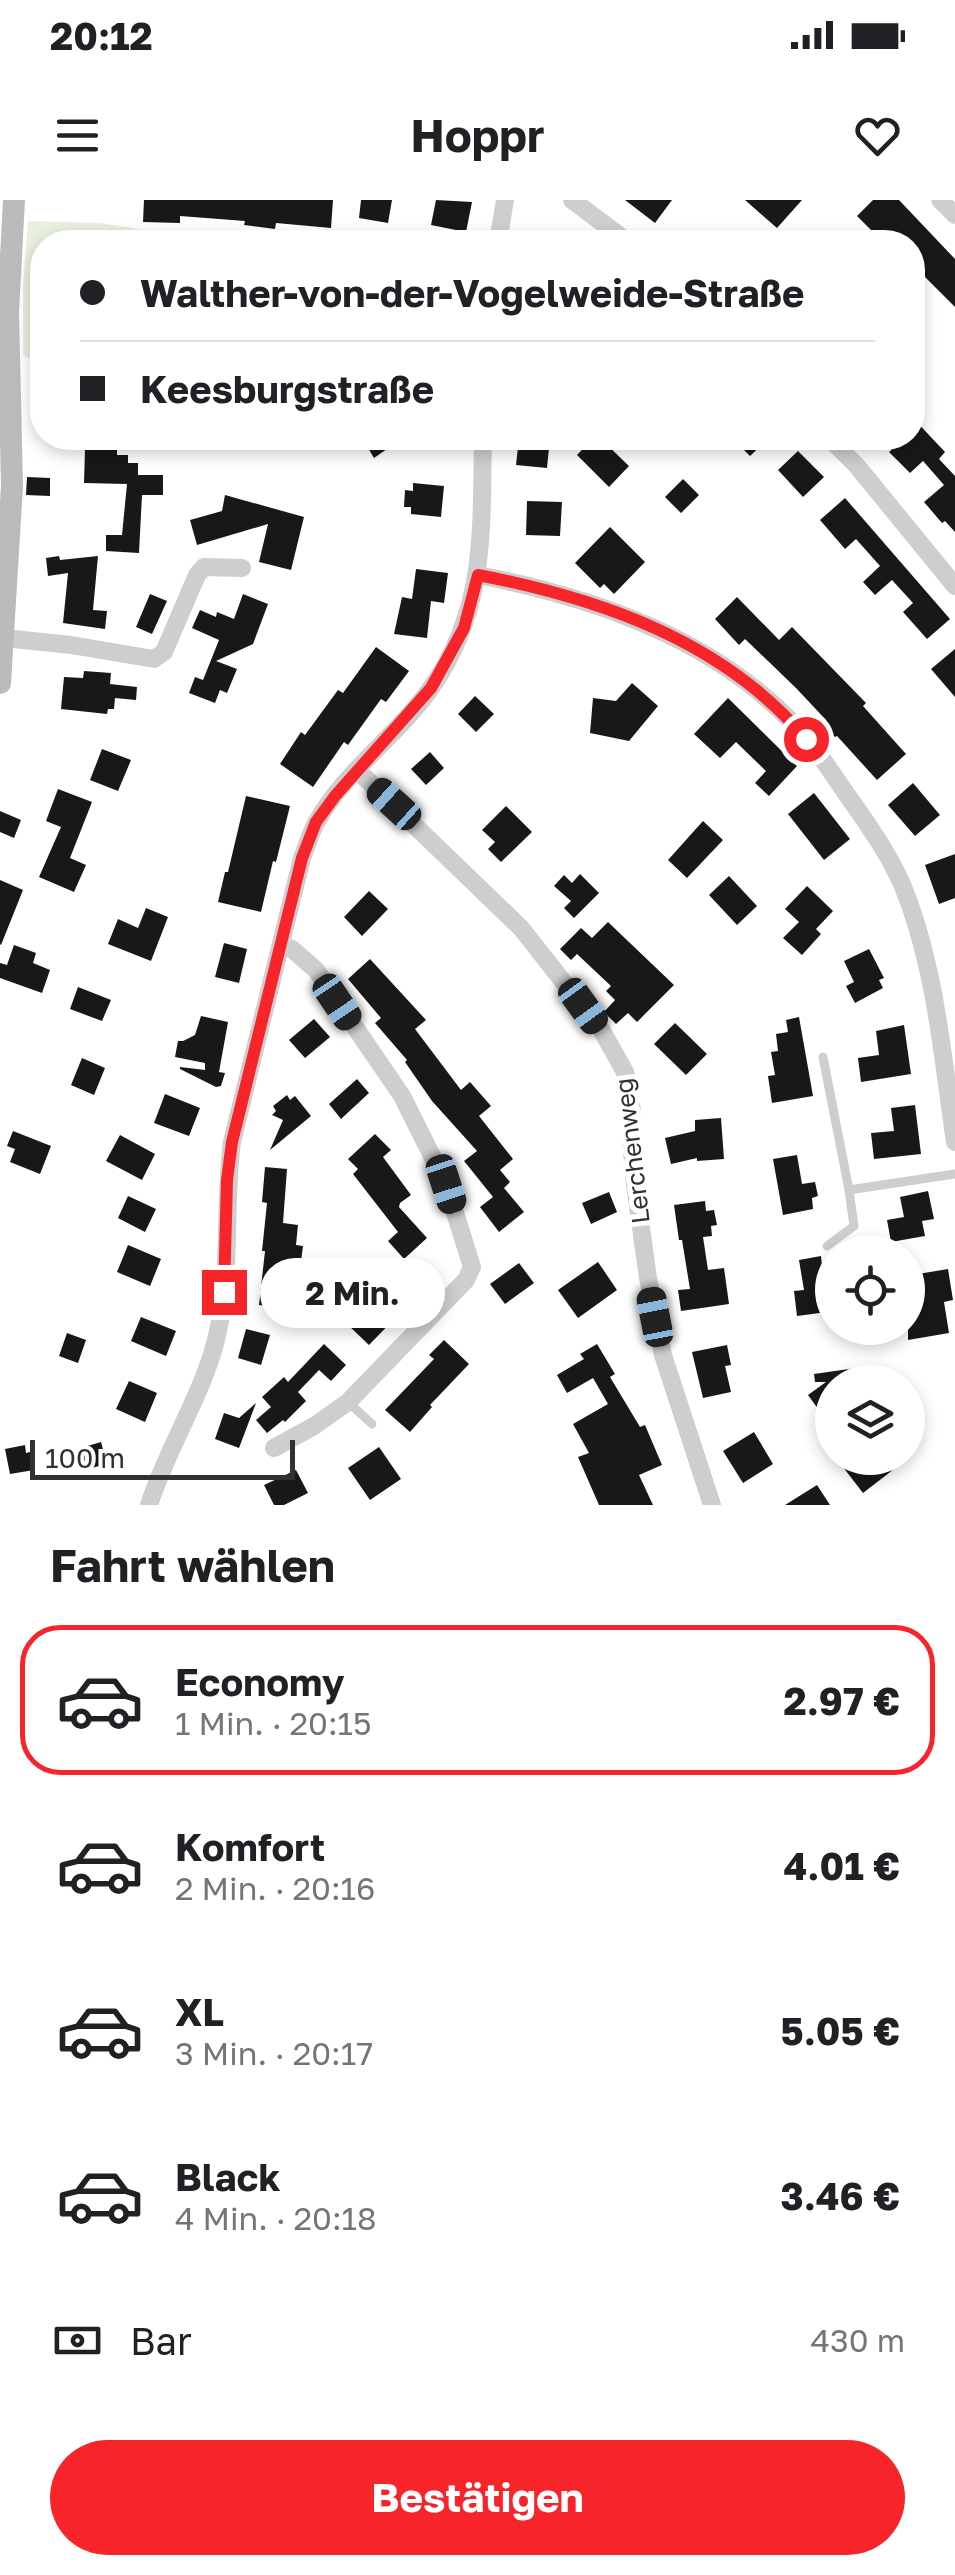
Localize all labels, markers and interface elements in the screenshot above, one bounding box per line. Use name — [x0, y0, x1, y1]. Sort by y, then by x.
text: 20:12 — [50, 13, 153, 58]
icon: menu — [50, 108, 105, 163]
text: Hoppr — [410, 108, 545, 162]
icon: heart — [850, 108, 905, 163]
text: Walther-von-der-Vogelweide-Straße — [140, 270, 804, 315]
text: Keesburgstraße — [140, 366, 434, 411]
route start — [784, 717, 829, 762]
car — [362, 773, 426, 835]
car — [308, 969, 366, 1035]
car — [553, 973, 613, 1039]
street label: Lerchenweg — [607, 1076, 656, 1226]
car — [422, 1151, 470, 1217]
map controls — [815, 1235, 925, 1475]
button: locate — [815, 1235, 925, 1345]
callout: 2 Min. — [259, 1257, 444, 1327]
route end — [202, 1270, 247, 1315]
text: 2 Min. — [305, 1274, 400, 1312]
car — [635, 1285, 675, 1349]
button: layers — [815, 1365, 925, 1475]
scale bar — [30, 1435, 295, 1480]
text: 100 m — [45, 1441, 125, 1474]
text: Fahrt wählen — [50, 1538, 335, 1592]
icon: car — [55, 1655, 145, 1745]
text: Economy — [175, 1659, 344, 1704]
text: 2.97 € — [784, 1678, 900, 1723]
text: 1 Min. · 20:15 — [175, 1704, 372, 1742]
icon: car — [55, 1820, 145, 1910]
text: Komfort — [175, 1824, 325, 1869]
text: 4.01 € — [784, 1843, 900, 1888]
text: 2 Min. · 20:16 — [175, 1869, 375, 1907]
icon: car — [55, 1985, 145, 2075]
text: XL — [175, 1989, 224, 2034]
text: 5.05 € — [780, 2008, 900, 2053]
text: 3 Min. · 20:17 — [175, 2034, 373, 2072]
icon: car — [55, 2150, 145, 2240]
text: Black — [175, 2154, 280, 2199]
text: 3.46 € — [780, 2173, 900, 2218]
text: 4 Min. · 20:18 — [175, 2199, 377, 2237]
icon: cash — [50, 2313, 105, 2368]
text: Bar — [130, 2318, 192, 2363]
text: 430 m — [811, 2321, 905, 2359]
button: Bestätigen — [50, 2440, 905, 2555]

